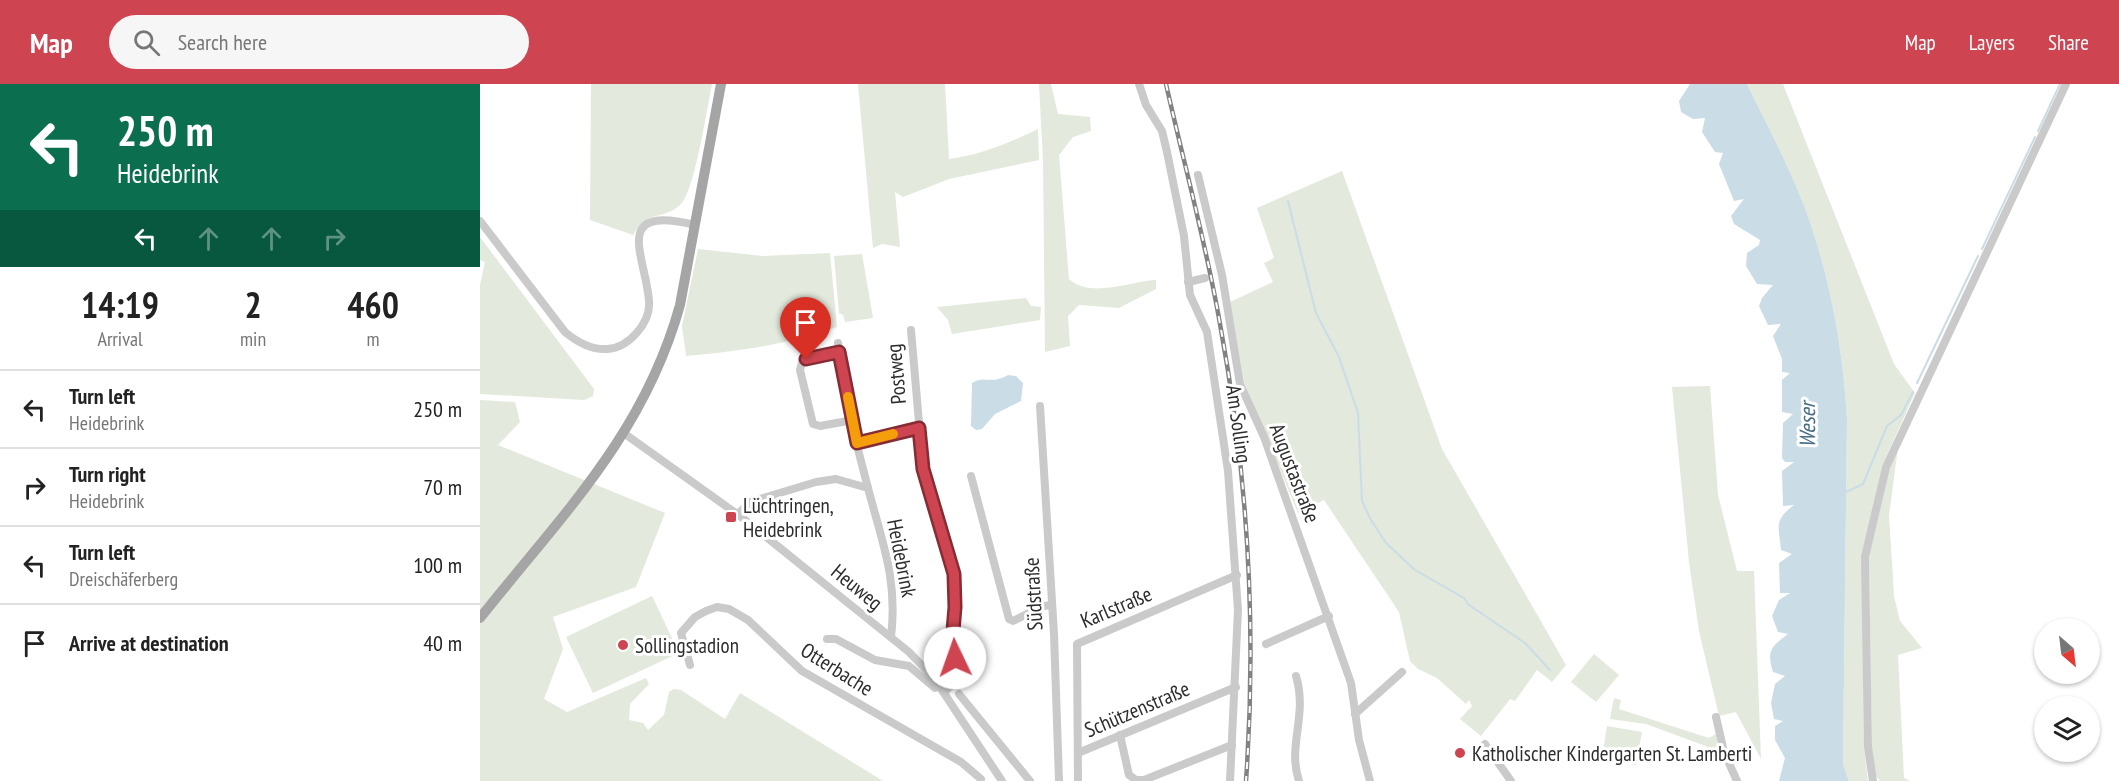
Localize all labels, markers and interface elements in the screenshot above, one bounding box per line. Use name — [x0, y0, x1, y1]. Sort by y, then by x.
search box — [109, 15, 529, 69]
text: Map — [30, 24, 73, 61]
icon: search — [130, 26, 163, 59]
text: Search here — [178, 28, 267, 56]
text: Map — [1905, 29, 1936, 56]
text: Layers — [1969, 29, 2015, 56]
text: Share — [2048, 29, 2089, 56]
text: 250 m — [117, 103, 214, 158]
icon: left — [18, 108, 96, 186]
text: Heidebrink — [117, 156, 219, 190]
icon: left — [129, 222, 162, 255]
icon: ahead — [192, 222, 225, 255]
icon: ahead — [255, 222, 288, 255]
icon: right — [318, 222, 351, 255]
text: 14:19 — [81, 281, 159, 328]
text: 2 — [244, 281, 262, 328]
text: 460 — [347, 281, 399, 328]
pin — [780, 297, 831, 359]
icon: arrive — [789, 306, 822, 339]
text: Arrival — [97, 326, 143, 352]
text: min — [240, 326, 266, 352]
text: m — [367, 326, 380, 352]
street label: Postweg — [880, 343, 912, 405]
text: Turn left — [69, 382, 135, 410]
street label: Am Solling — [1220, 383, 1258, 465]
icon: left — [18, 393, 51, 426]
text: 250 m — [413, 395, 462, 423]
water label: Weser — [1793, 399, 1821, 448]
text: Heidebrink — [69, 410, 144, 436]
street label: Augustastraße — [1264, 419, 1326, 527]
text: Turn right — [69, 460, 146, 488]
icon: right — [18, 471, 51, 504]
text: 70 m — [423, 473, 462, 501]
text: Heidebrink — [69, 488, 144, 514]
place label: Lüchtringen, Heidebrink — [743, 492, 834, 543]
marker: Lüchtringen, Heidebrink — [724, 510, 738, 524]
street label: Heidebrink — [881, 517, 923, 599]
text: Turn left — [69, 538, 135, 566]
icon: left — [18, 549, 51, 582]
text: 100 m — [413, 551, 462, 579]
street label: Südstraße — [1018, 557, 1048, 631]
street label: Heuweg — [826, 558, 888, 616]
text: Dreischäferberg — [69, 566, 178, 592]
street label: Karlstraße — [1076, 580, 1156, 634]
north arrow — [2034, 618, 2100, 684]
map controls — [2034, 618, 2100, 762]
position arrow — [923, 626, 987, 690]
icon: arrive — [18, 627, 51, 660]
text: Arrive at destination — [69, 629, 229, 657]
text: 40 m — [423, 629, 462, 657]
place label: Sollingstadion — [635, 632, 739, 659]
street label: Otterbache — [796, 636, 878, 702]
marker: Sollingstadion — [616, 638, 630, 652]
street label: Schützenstraße — [1080, 675, 1194, 743]
button: layers — [2034, 696, 2100, 762]
place label: Katholischer Kindergarten St. Lamberti — [1472, 740, 1752, 767]
marker: Katholischer Kindergarten St. Lamberti — [1453, 746, 1467, 760]

